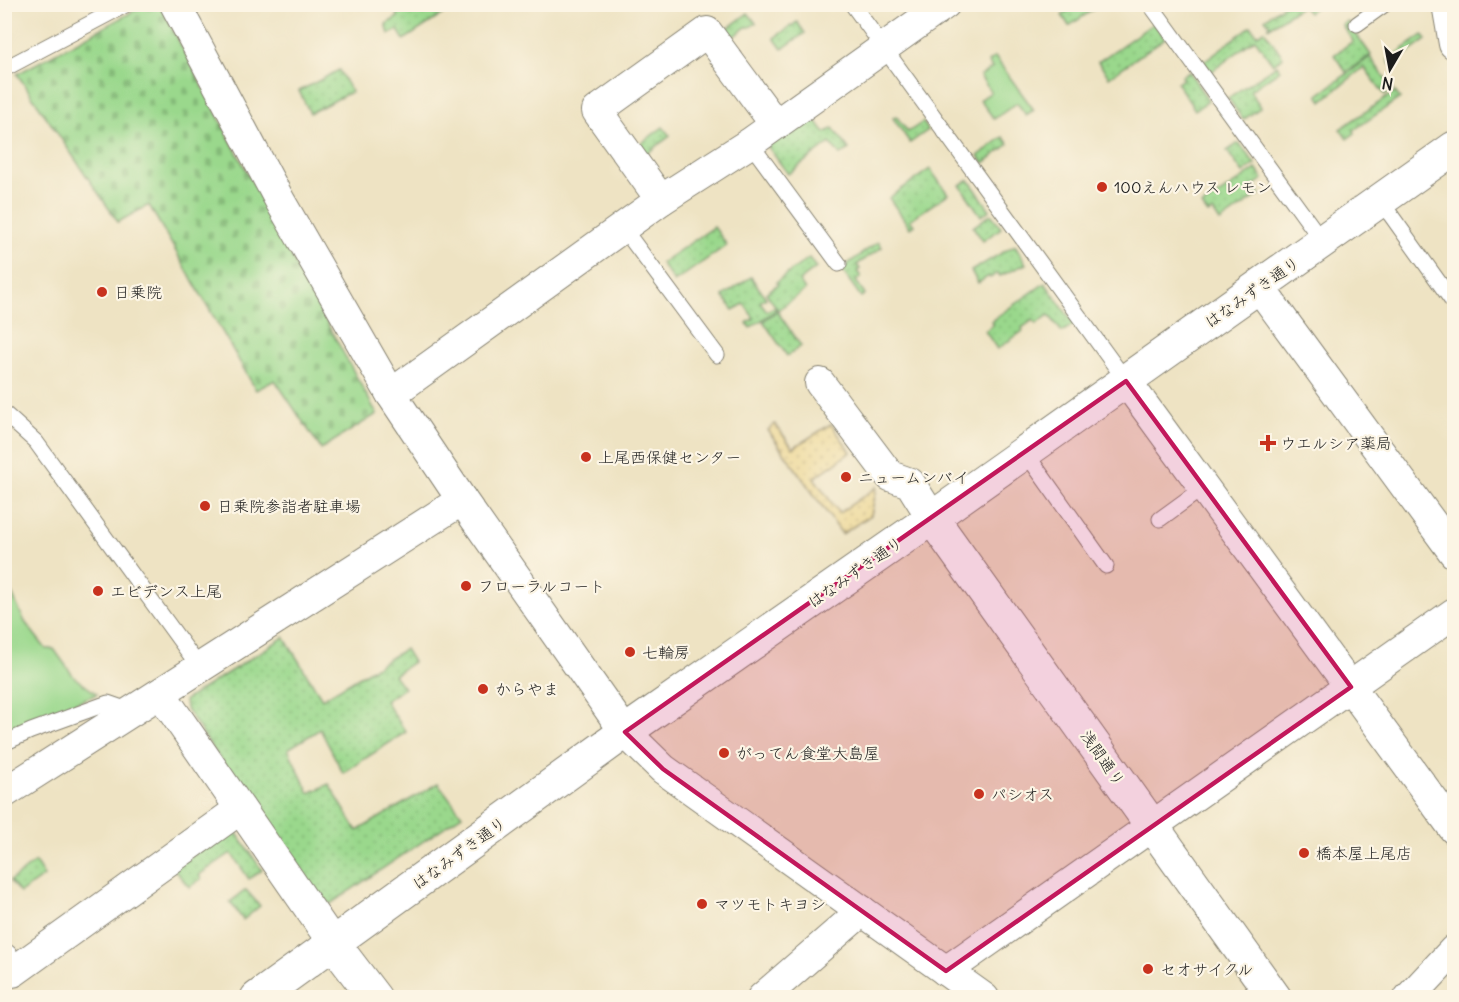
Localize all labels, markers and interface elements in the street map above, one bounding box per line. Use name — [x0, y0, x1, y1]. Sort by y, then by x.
north arrow — [1360, 39, 1420, 99]
text: N — [1380, 73, 1395, 95]
place label: 100えんハウス レモン — [1114, 177, 1272, 197]
marker: 100えんハウス レモン — [1095, 180, 1109, 194]
street label: はなみずき通り — [1201, 252, 1303, 332]
place label: 日乗院 — [114, 282, 162, 302]
marker: 日乗院 — [95, 285, 109, 299]
place label: ウエルシア薬局 — [1280, 433, 1392, 453]
marker: ウエルシア薬局 — [1261, 436, 1275, 450]
place label: 上尾西保健センター — [598, 447, 741, 467]
marker: 上尾西保健センター — [579, 450, 593, 464]
place label: ニュームンバイ — [858, 467, 969, 487]
marker: ニュームンバイ — [839, 470, 853, 484]
place label: 日乗院参詣者駐車場 — [217, 496, 361, 516]
marker: 日乗院参詣者駐車場 — [198, 499, 212, 513]
street label: はなみずき通り — [804, 532, 906, 612]
place label: フローラルコート — [478, 576, 605, 596]
marker: フローラルコート — [459, 579, 473, 593]
place label: エビデンス上尾 — [110, 581, 222, 601]
marker: エビデンス上尾 — [91, 584, 105, 598]
place label: 七輪房 — [642, 642, 690, 662]
marker: 七輪房 — [623, 645, 637, 659]
place label: からやま — [495, 679, 559, 699]
marker: からやま — [476, 682, 490, 696]
street label: 浅間通り — [1076, 726, 1130, 790]
place label: がってん食堂大島屋 — [736, 743, 880, 763]
marker: がってん食堂大島屋 — [717, 746, 731, 760]
place label: パシオス — [991, 784, 1054, 804]
marker: パシオス — [972, 787, 986, 801]
street label: はなみずき通り — [408, 812, 510, 894]
place label: 橋本屋上尾店 — [1316, 843, 1412, 863]
marker: 橋本屋上尾店 — [1297, 846, 1311, 860]
place label: マツモトキヨシ — [714, 894, 826, 914]
marker: マツモトキヨシ — [695, 897, 709, 911]
place label: セオサイクル — [1160, 959, 1253, 979]
marker: セオサイクル — [1141, 962, 1155, 976]

